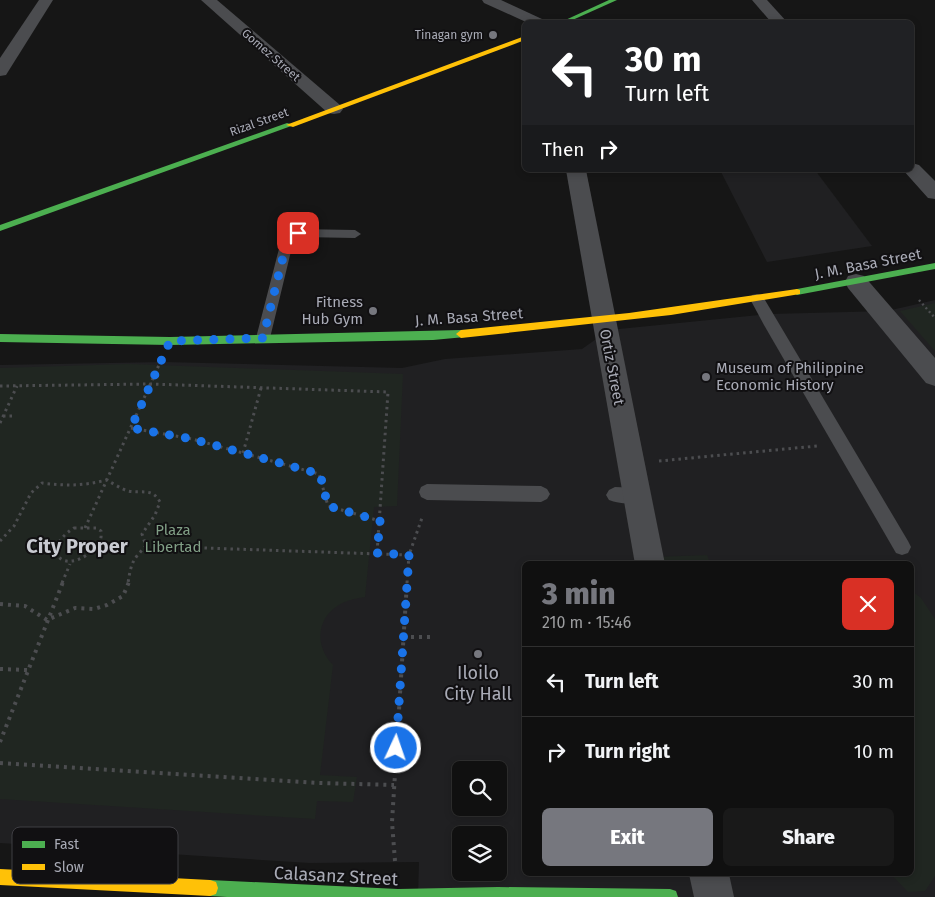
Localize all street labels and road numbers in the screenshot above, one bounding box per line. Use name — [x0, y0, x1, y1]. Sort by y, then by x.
street label: Gomez Street — [239, 26, 303, 84]
street label: Rizal Street — [228, 105, 291, 139]
street label: J. M. Basa Street — [813, 245, 923, 283]
street label: J. M. Basa Street — [414, 304, 524, 330]
street label: Ortiz Street — [596, 327, 628, 407]
street label: Calasanz Street — [273, 862, 399, 890]

